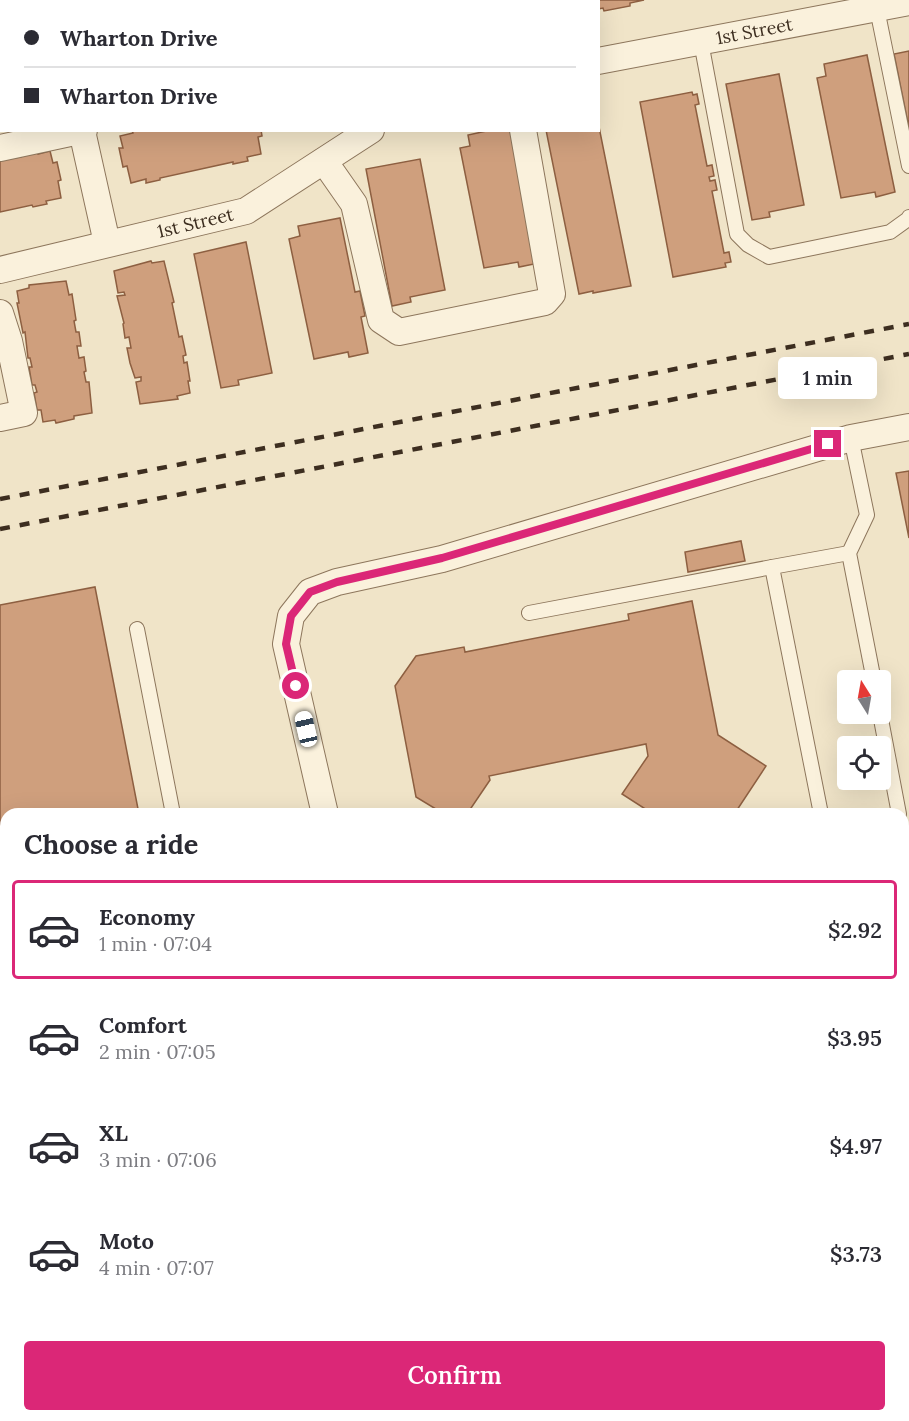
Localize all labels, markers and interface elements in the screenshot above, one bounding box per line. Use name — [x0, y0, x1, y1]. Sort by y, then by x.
street label: 1st Street — [714, 12, 794, 49]
text: Wharton Drive — [60, 24, 218, 52]
text: Wharton Drive — [60, 82, 218, 110]
street label: 1st Street — [155, 202, 236, 243]
callout: 1 min — [778, 357, 878, 399]
text: 1 min — [802, 365, 853, 390]
route end — [814, 430, 841, 457]
north arrow — [837, 670, 891, 724]
map controls — [837, 670, 891, 790]
route start — [282, 672, 309, 699]
car — [293, 709, 319, 749]
button: locate — [837, 736, 891, 790]
text: Choose a ride — [24, 827, 198, 861]
icon: car — [27, 903, 81, 957]
text: Economy — [99, 903, 195, 931]
text: $2.92 — [828, 916, 882, 944]
text: 1 min · 07:04 — [99, 931, 212, 956]
icon: car — [27, 1011, 81, 1065]
text: Comfort — [99, 1011, 187, 1039]
text: $3.95 — [827, 1024, 882, 1052]
text: 2 min · 07:05 — [99, 1039, 216, 1064]
icon: car — [27, 1119, 81, 1173]
text: XL — [99, 1119, 128, 1147]
text: $4.97 — [830, 1132, 882, 1160]
text: 3 min · 07:06 — [99, 1147, 217, 1172]
icon: car — [27, 1227, 81, 1281]
text: Moto — [99, 1227, 154, 1255]
text: $3.73 — [830, 1240, 882, 1268]
text: 4 min · 07:07 — [99, 1255, 214, 1280]
button: Confirm — [24, 1341, 885, 1410]

